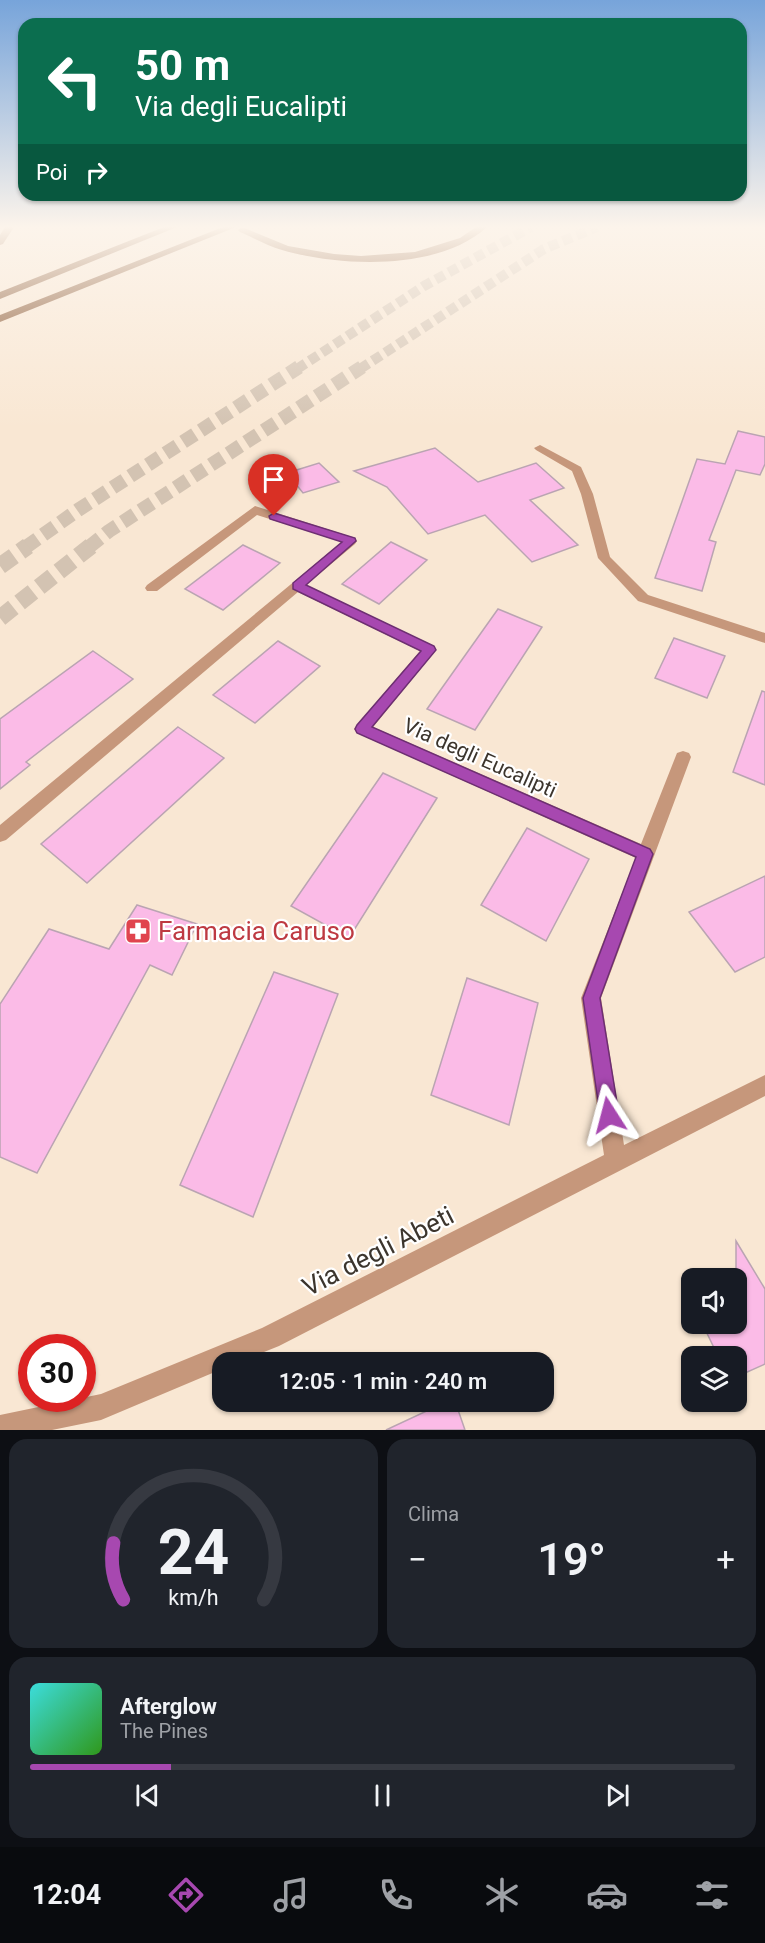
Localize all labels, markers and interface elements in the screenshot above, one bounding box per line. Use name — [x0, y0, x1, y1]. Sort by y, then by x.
text: 50 m — [135, 41, 230, 90]
icon: left — [36, 42, 114, 120]
text: Via degli Eucalipti — [135, 91, 347, 123]
icon: right — [80, 156, 113, 189]
text: Poi — [36, 160, 68, 185]
pin — [248, 454, 299, 516]
icon: arrive — [257, 463, 290, 496]
street label: Via degli Eucalipti — [400, 713, 560, 803]
pharmacy icon: Farmacia Caruso — [123, 916, 153, 946]
place label: Farmacia Caruso — [158, 916, 355, 946]
position arrow — [577, 1083, 641, 1147]
street label: Via degli Abeti — [297, 1200, 459, 1302]
map controls — [681, 1268, 747, 1412]
button: sound — [681, 1268, 747, 1334]
speed limit sign: 30 — [18, 1334, 96, 1412]
button: layers — [681, 1346, 747, 1412]
text: 12:05 · 1 min · 240 m — [279, 1369, 487, 1394]
text: Clima — [408, 1502, 459, 1526]
text: 24 — [158, 1516, 229, 1589]
text: 19° — [537, 1533, 606, 1586]
text: − — [408, 1540, 427, 1579]
text: + — [716, 1540, 735, 1579]
text: km/h — [168, 1586, 219, 1611]
text: Afterglow — [120, 1694, 217, 1719]
text: The Pines — [120, 1719, 208, 1743]
icon: previous — [131, 1779, 164, 1812]
icon: pause — [366, 1779, 399, 1812]
icon: next — [601, 1779, 634, 1812]
icon: directions — [165, 1874, 207, 1916]
icon: music — [270, 1874, 312, 1916]
icon: phone — [375, 1874, 417, 1916]
icon: climate — [481, 1874, 523, 1916]
icon: car — [586, 1874, 628, 1916]
icon: filters — [691, 1874, 733, 1916]
text: 12:04 — [32, 1879, 101, 1911]

